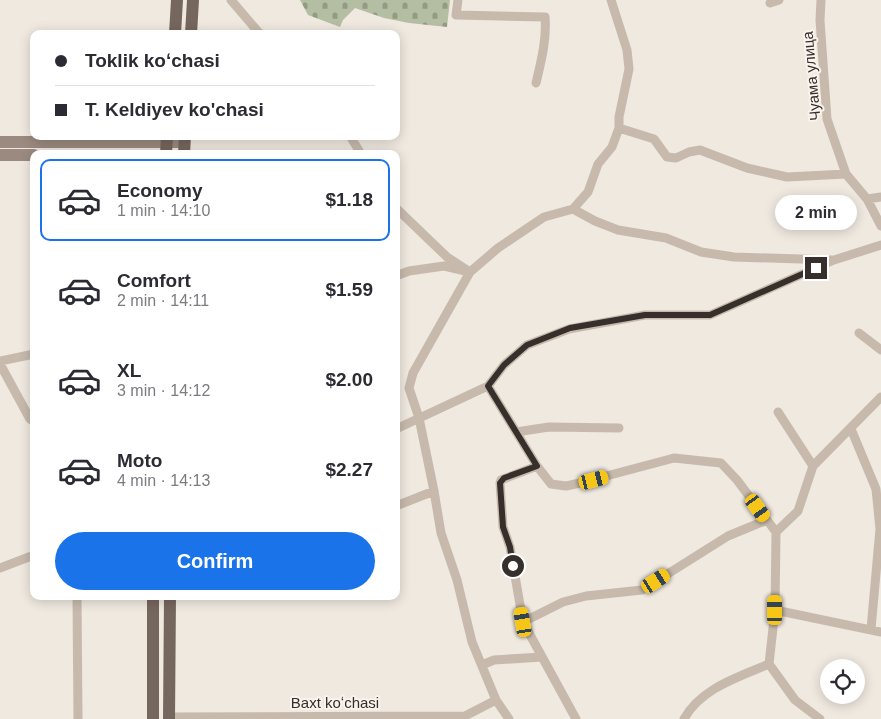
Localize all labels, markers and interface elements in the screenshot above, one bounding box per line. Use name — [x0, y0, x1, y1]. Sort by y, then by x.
street label: Чуама улица — [799, 30, 823, 121]
text: Toklik koʻchasi — [85, 50, 220, 71]
text: T. Keldiyev ko'chasi — [85, 99, 264, 120]
icon: car — [57, 178, 102, 223]
text: Economy — [117, 180, 203, 201]
text: $1.18 — [325, 189, 373, 210]
callout: 2 min — [775, 196, 857, 230]
text: 1 min · 14:10 — [117, 202, 210, 219]
text: 2 min — [795, 204, 837, 221]
route end — [805, 257, 827, 279]
icon: car — [57, 268, 102, 313]
text: Comfort — [117, 270, 191, 291]
text: $1.59 — [325, 279, 373, 300]
text: 2 min · 14:11 — [117, 292, 209, 309]
icon: car — [57, 358, 102, 403]
text: XL — [117, 360, 141, 381]
text: $2.00 — [325, 369, 373, 390]
text: 3 min · 14:12 — [117, 382, 210, 399]
icon: car — [57, 448, 102, 493]
text: Moto — [117, 450, 162, 471]
text: $2.27 — [325, 459, 373, 480]
car — [577, 469, 610, 491]
text: 4 min · 14:13 — [117, 472, 210, 489]
car — [743, 491, 772, 525]
button: Confirm — [55, 532, 375, 590]
route start — [502, 555, 524, 577]
car — [639, 567, 672, 595]
car — [767, 595, 782, 625]
car — [513, 606, 532, 638]
map controls — [820, 659, 865, 704]
button: locate — [820, 659, 865, 704]
street label: Baxt koʻchasi — [291, 694, 379, 711]

